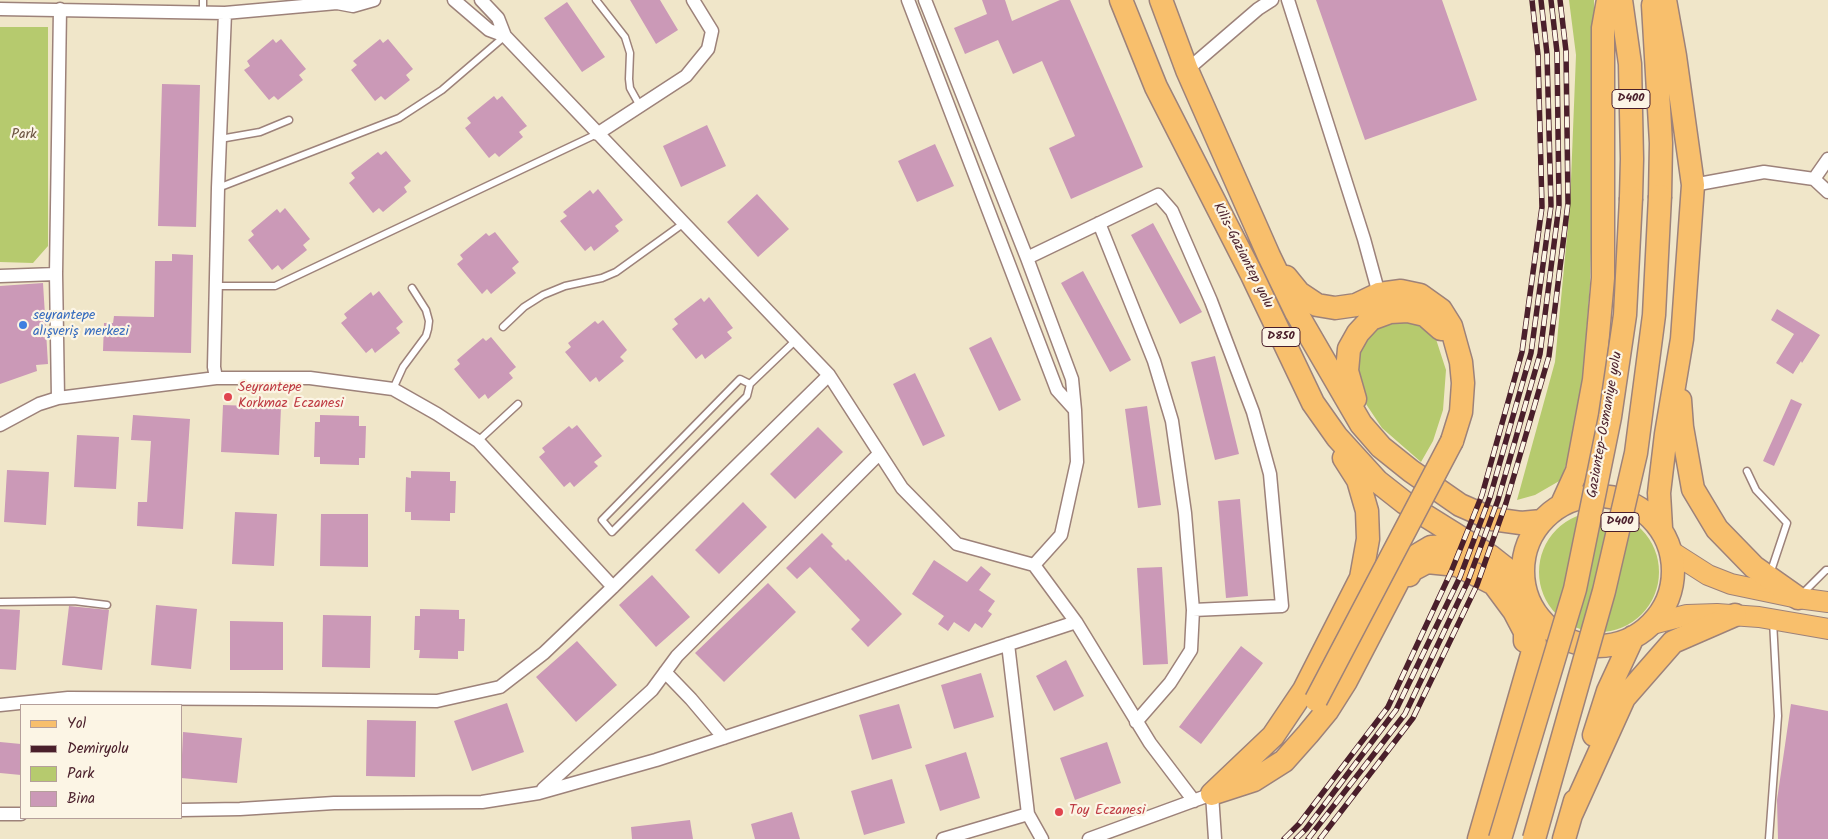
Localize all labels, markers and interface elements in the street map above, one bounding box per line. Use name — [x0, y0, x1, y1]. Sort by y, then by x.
road number: D400 — [1612, 90, 1650, 108]
park label: Park — [11, 128, 37, 144]
street label: Kilis-Gaziantep yolu — [1208, 200, 1276, 312]
place label: seyrantepe alışveriş merkezi — [33, 309, 129, 342]
marker: seyrantepe alışveriş merkezi — [17, 319, 29, 331]
road number: D850 — [1262, 328, 1300, 347]
street label: Gaziantep-Osmaniye yolu — [1585, 351, 1627, 499]
place label: Seyrantepe Korkmaz Eczanesi — [238, 381, 344, 414]
marker: Seyrantepe Korkmaz Eczanesi — [222, 391, 234, 403]
road number: D400 — [1601, 512, 1639, 532]
legend — [20, 704, 182, 819]
text: Yol — [67, 712, 86, 736]
text: Demiryolu — [67, 737, 129, 761]
text: Park — [67, 762, 94, 786]
text: Bina — [67, 787, 95, 811]
place label: Toy Eczanesi — [1069, 804, 1145, 820]
marker: Toy Eczanesi — [1053, 806, 1065, 818]

